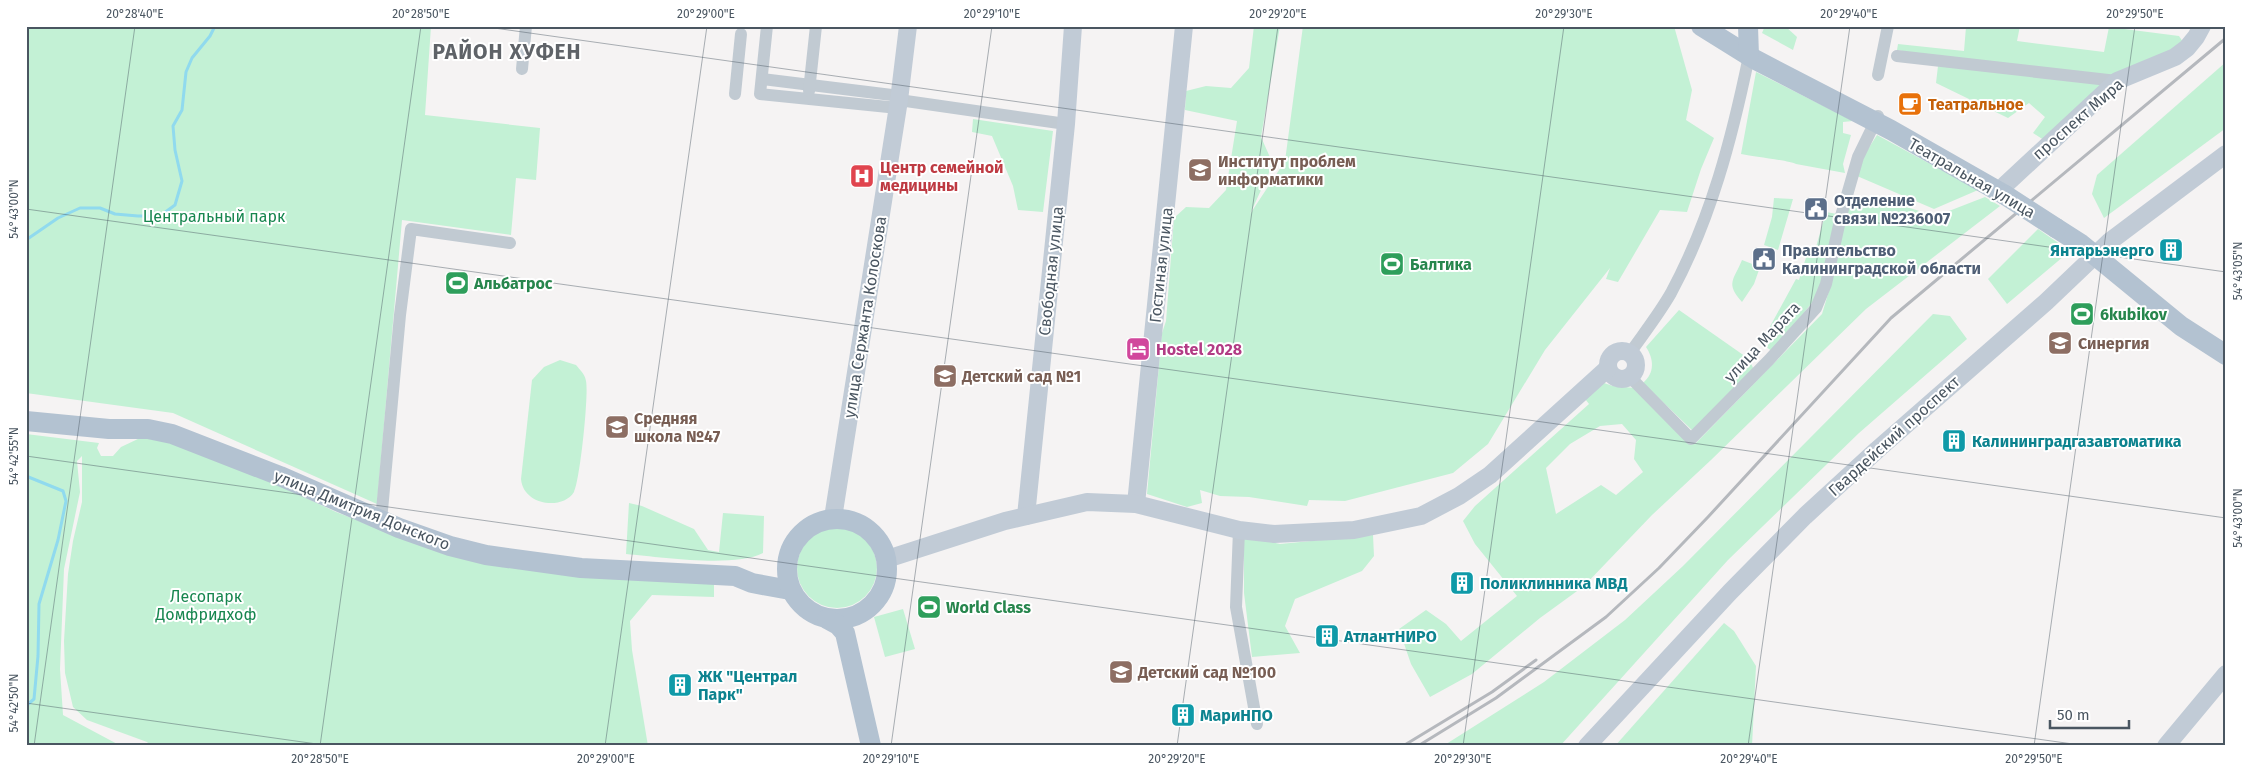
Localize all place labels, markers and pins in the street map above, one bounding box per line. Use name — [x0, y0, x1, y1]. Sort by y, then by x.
cafe icon: Театральное — [1897, 91, 1923, 117]
place label: Театральное — [1928, 95, 2024, 114]
place label: Институт проблем информатики — [1218, 152, 1356, 189]
school or university icon: Институт проблем информатики — [1187, 157, 1213, 183]
place label: Центр семейной медицины — [880, 158, 1003, 195]
hospital icon: Центр семейной медицины — [849, 163, 875, 189]
place label: Отделение связи №236007 — [1834, 191, 1951, 228]
public building icon: Отделение связи №236007 — [1803, 196, 1829, 222]
building icon: Янтарьэнерго — [2158, 237, 2184, 263]
place label: Правительство Калининградской области — [1782, 241, 1981, 278]
place label: Янтарьэнерго — [2050, 241, 2154, 260]
public building icon: Правительство Калининградской области — [1751, 246, 1777, 272]
sports icon: Балтика — [1379, 251, 1405, 277]
place label: Балтика — [1410, 255, 1472, 274]
sports icon: Альбатрос — [444, 270, 470, 296]
place label: Альбатрос — [473, 274, 553, 293]
sports icon: 6kubikov — [2069, 301, 2095, 327]
place label: 6kubikov — [2100, 305, 2168, 324]
school or university icon: Синергия — [2047, 330, 2073, 356]
place label: Синергия — [2078, 334, 2150, 353]
hotel icon: Hostel 2028 — [1125, 336, 1151, 362]
place label: Hostel 2028 — [1156, 340, 1242, 359]
school or university icon: Детский сад №1 — [932, 363, 958, 389]
place label: Детский сад №1 — [961, 367, 1081, 386]
place label: Средняя школа №47 — [634, 409, 721, 446]
school or university icon: Средняя школа №47 — [604, 414, 630, 440]
building icon: Калининградгазавтоматика — [1941, 428, 1967, 454]
place label: Калининградгазавтоматика — [1972, 432, 2182, 451]
building icon: Поликлинника МВД — [1449, 570, 1475, 596]
place label: Поликлинника МВД — [1480, 574, 1628, 593]
sports icon: World Class — [916, 594, 942, 620]
place label: World Class — [946, 598, 1031, 617]
building icon: АтлантНИРО — [1314, 623, 1340, 649]
place label: АтлантНИРО — [1343, 627, 1437, 646]
school or university icon: Детский сад №100 — [1108, 659, 1134, 685]
place label: Детский сад №100 — [1137, 663, 1276, 682]
place label: ЖК "Централ Парк" — [697, 667, 797, 704]
building icon: ЖК "Централ Парк" — [667, 672, 693, 698]
building icon: МариНПО — [1170, 702, 1196, 728]
place label: МариНПО — [1200, 706, 1273, 725]

